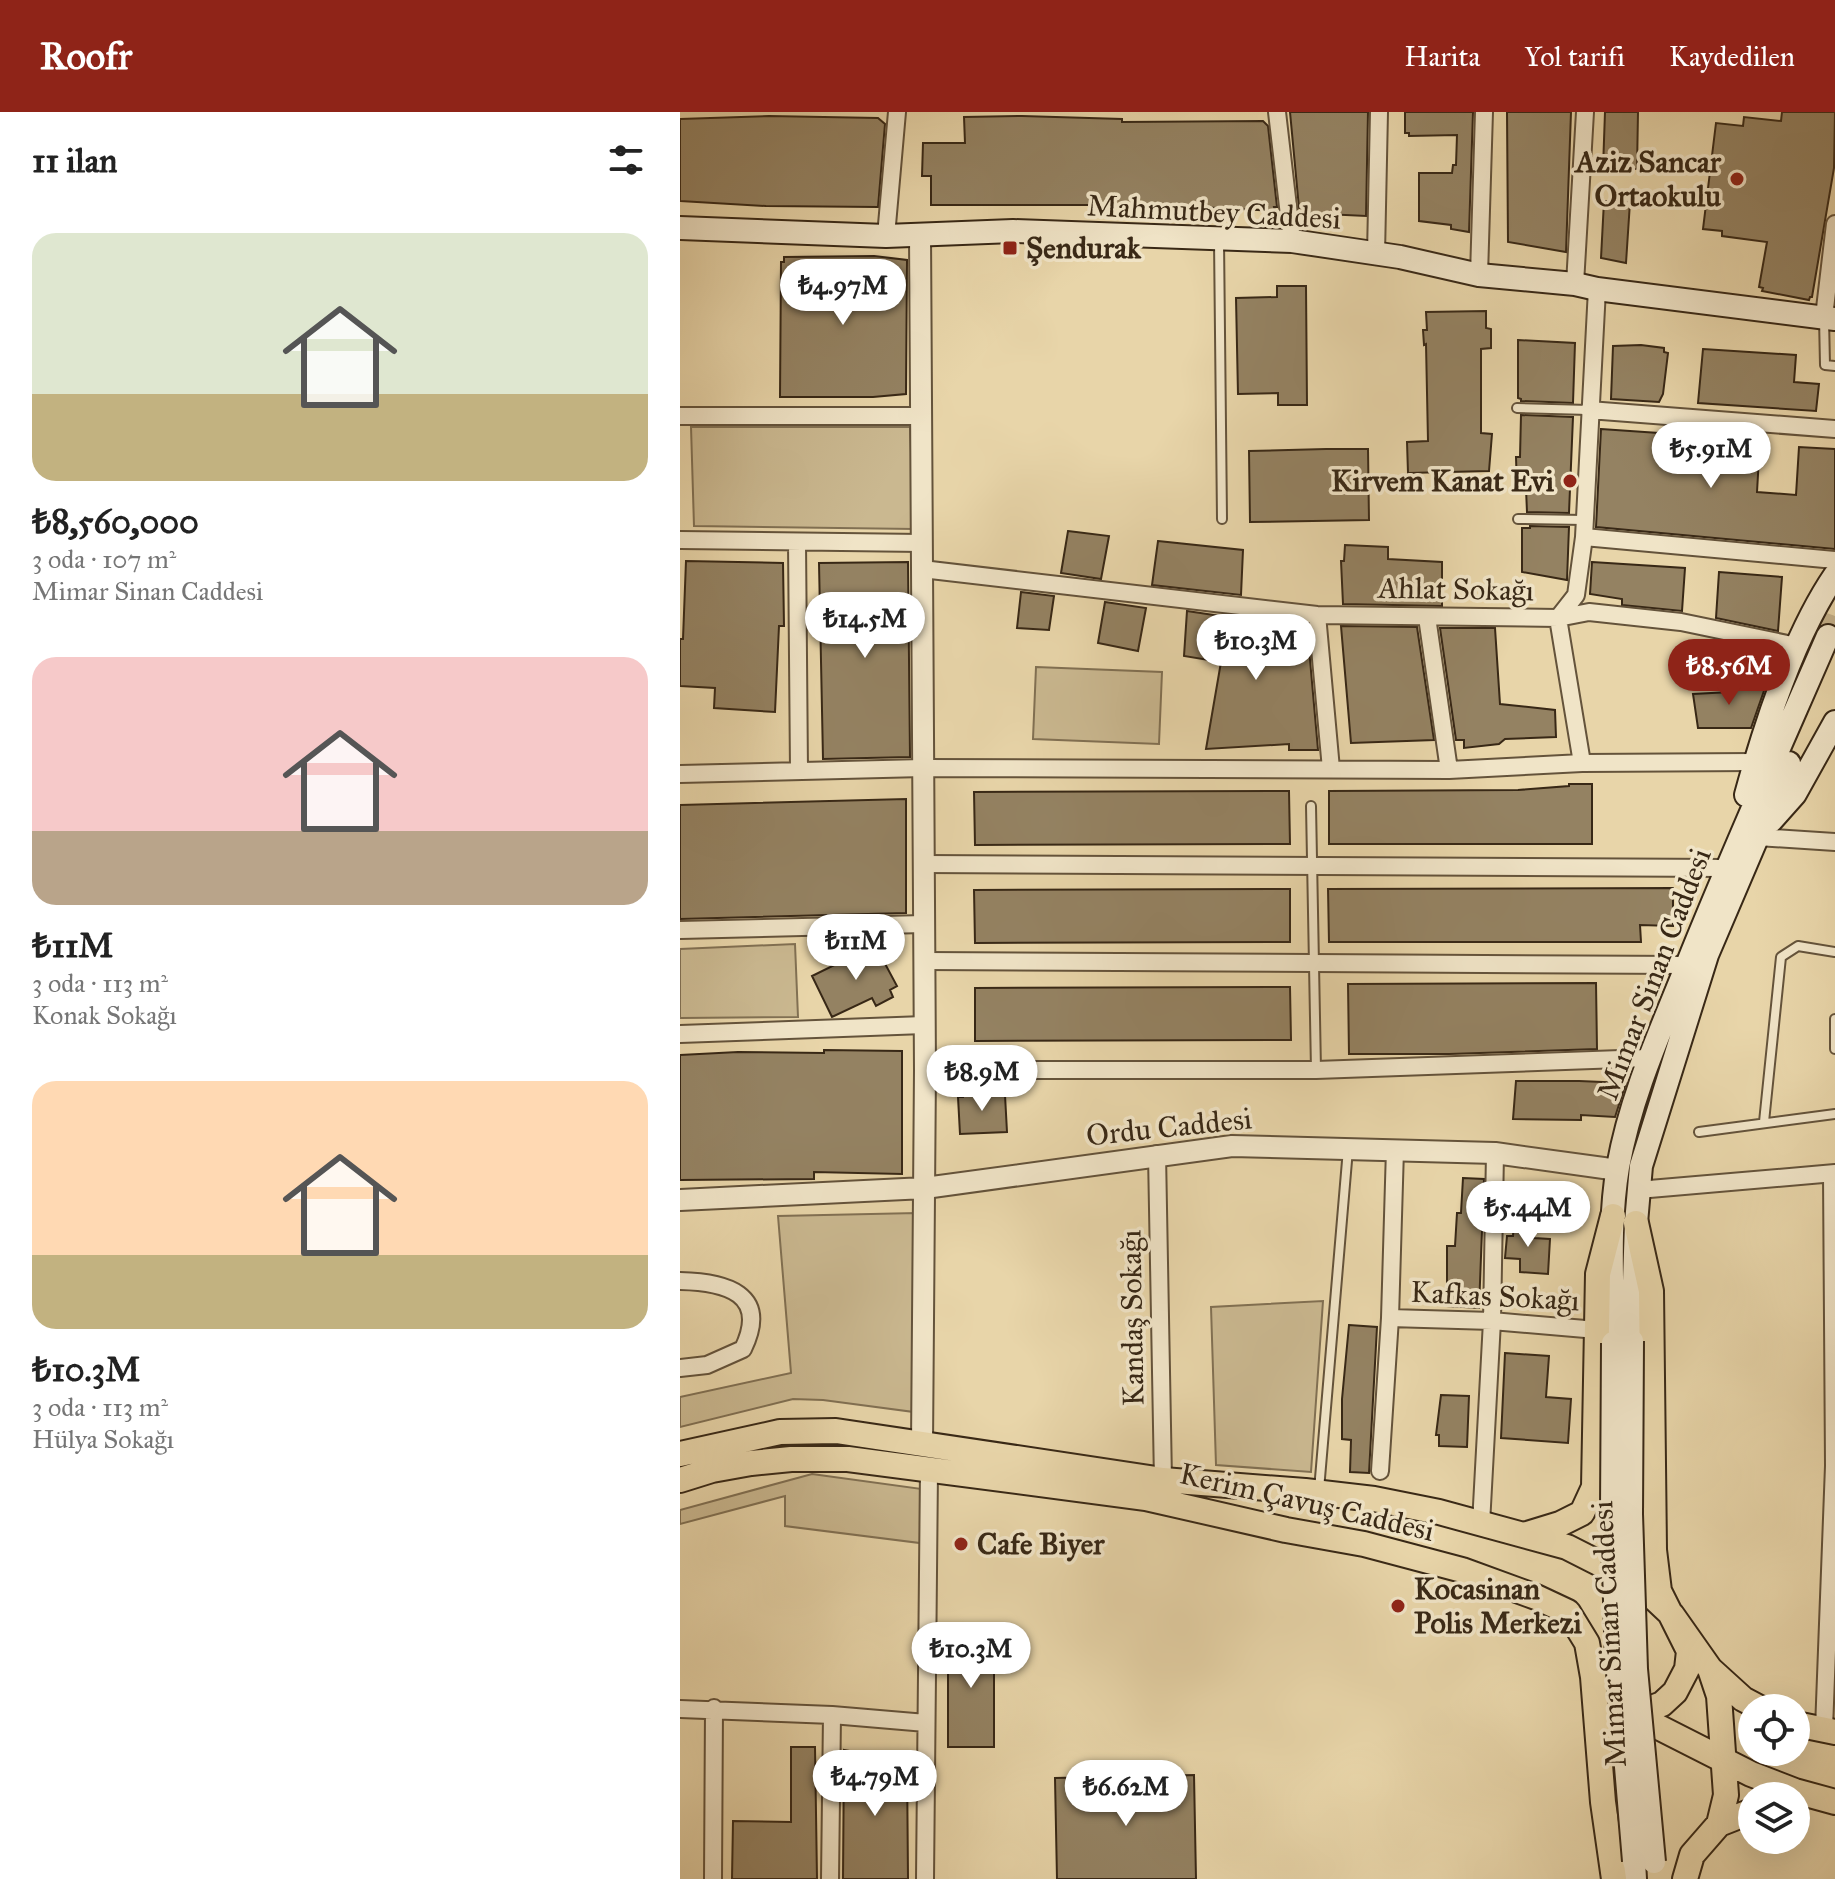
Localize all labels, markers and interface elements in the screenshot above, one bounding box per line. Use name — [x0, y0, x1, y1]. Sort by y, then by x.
text: Roofr — [40, 33, 132, 79]
text: Harita — [1404, 39, 1480, 74]
text: Yol tarifi — [1524, 39, 1625, 74]
text: Kaydedilen — [1669, 39, 1795, 74]
icon: filters — [604, 138, 648, 182]
text: 11 ilan — [32, 140, 117, 181]
place label: Aziz Sancar Ortaokulu — [1574, 144, 1722, 214]
marker: Aziz Sancar Ortaokulu — [1728, 170, 1746, 188]
street label: Mahmutbey Caddesi — [1086, 187, 1342, 237]
place label: Şendurak — [1026, 230, 1142, 267]
marker: Şendurak — [1001, 239, 1019, 257]
pin: ₺4.97M — [778, 259, 908, 327]
text: ₺4.97M — [798, 269, 888, 301]
icon: home — [268, 285, 412, 429]
pin: ₺5.91M — [1646, 422, 1776, 490]
text: ₺5.91M — [1670, 432, 1752, 464]
place label: Kirvem Kanat Evi — [1331, 463, 1555, 499]
marker: Kirvem Kanat Evi — [1561, 472, 1579, 490]
text: ₺8,560,000 — [32, 501, 199, 542]
text: 3 oda · 107 m² — [32, 543, 176, 575]
street label: Ahlat Sokağı — [1376, 570, 1534, 608]
text: Mimar Sinan Caddesi — [32, 575, 263, 607]
pin: ₺14.5M — [800, 592, 930, 660]
text: ₺14.5M — [823, 602, 907, 634]
pin: ₺10.3M — [1191, 614, 1321, 682]
text: ₺10.3M — [1215, 624, 1297, 656]
pin: ₺8.56M — [1664, 639, 1794, 707]
text: ₺8.56M — [1686, 649, 1772, 681]
icon: home — [268, 709, 412, 853]
street label: Mimar Sinan Caddesi — [1589, 843, 1719, 1105]
pin: ₺11M — [809, 914, 903, 982]
text: ₺11M — [825, 924, 887, 956]
text: ₺11M — [32, 925, 113, 966]
text: 3 oda · 113 m² — [32, 967, 168, 999]
text: Konak Sokağı — [32, 999, 177, 1031]
pin: ₺8.9M — [926, 1045, 1038, 1113]
text: ₺8.9M — [945, 1055, 1019, 1087]
street label: Ordu Caddesi — [1084, 1100, 1254, 1154]
icon: home — [268, 1133, 412, 1277]
pin: ₺5.44M — [1463, 1181, 1593, 1249]
text: ₺5.44M — [1484, 1191, 1572, 1223]
street label: Kandaş Sokağı — [1112, 1229, 1152, 1407]
street label: Kafkas Sokağı — [1409, 1274, 1581, 1318]
text: ₺10.3M — [32, 1349, 140, 1390]
text: 3 oda · 113 m² — [32, 1391, 168, 1423]
text: Hülya Sokağı — [32, 1423, 174, 1455]
street label: Kerim Çavuş Caddesi — [1176, 1455, 1438, 1549]
street label: Mimar Sinan Caddesi — [1584, 1500, 1634, 1768]
place label: Cafe Biyer — [977, 1526, 1105, 1562]
marker: Cafe Biyer — [952, 1535, 970, 1553]
place label: Kocasinan Polis Merkezi — [1414, 1571, 1583, 1641]
marker: Kocasinan Polis Merkezi — [1389, 1597, 1407, 1615]
pin: ₺10.3M — [906, 1622, 1036, 1690]
text: ₺10.3M — [930, 1632, 1012, 1664]
map controls — [1738, 1694, 1810, 1854]
button: locate — [1738, 1694, 1810, 1766]
pin: ₺4.79M — [810, 1750, 940, 1818]
text: ₺4.79M — [831, 1760, 919, 1792]
pin: ₺6.62M — [1061, 1760, 1191, 1828]
text: ₺6.62M — [1083, 1770, 1169, 1802]
button: layers — [1738, 1782, 1810, 1854]

